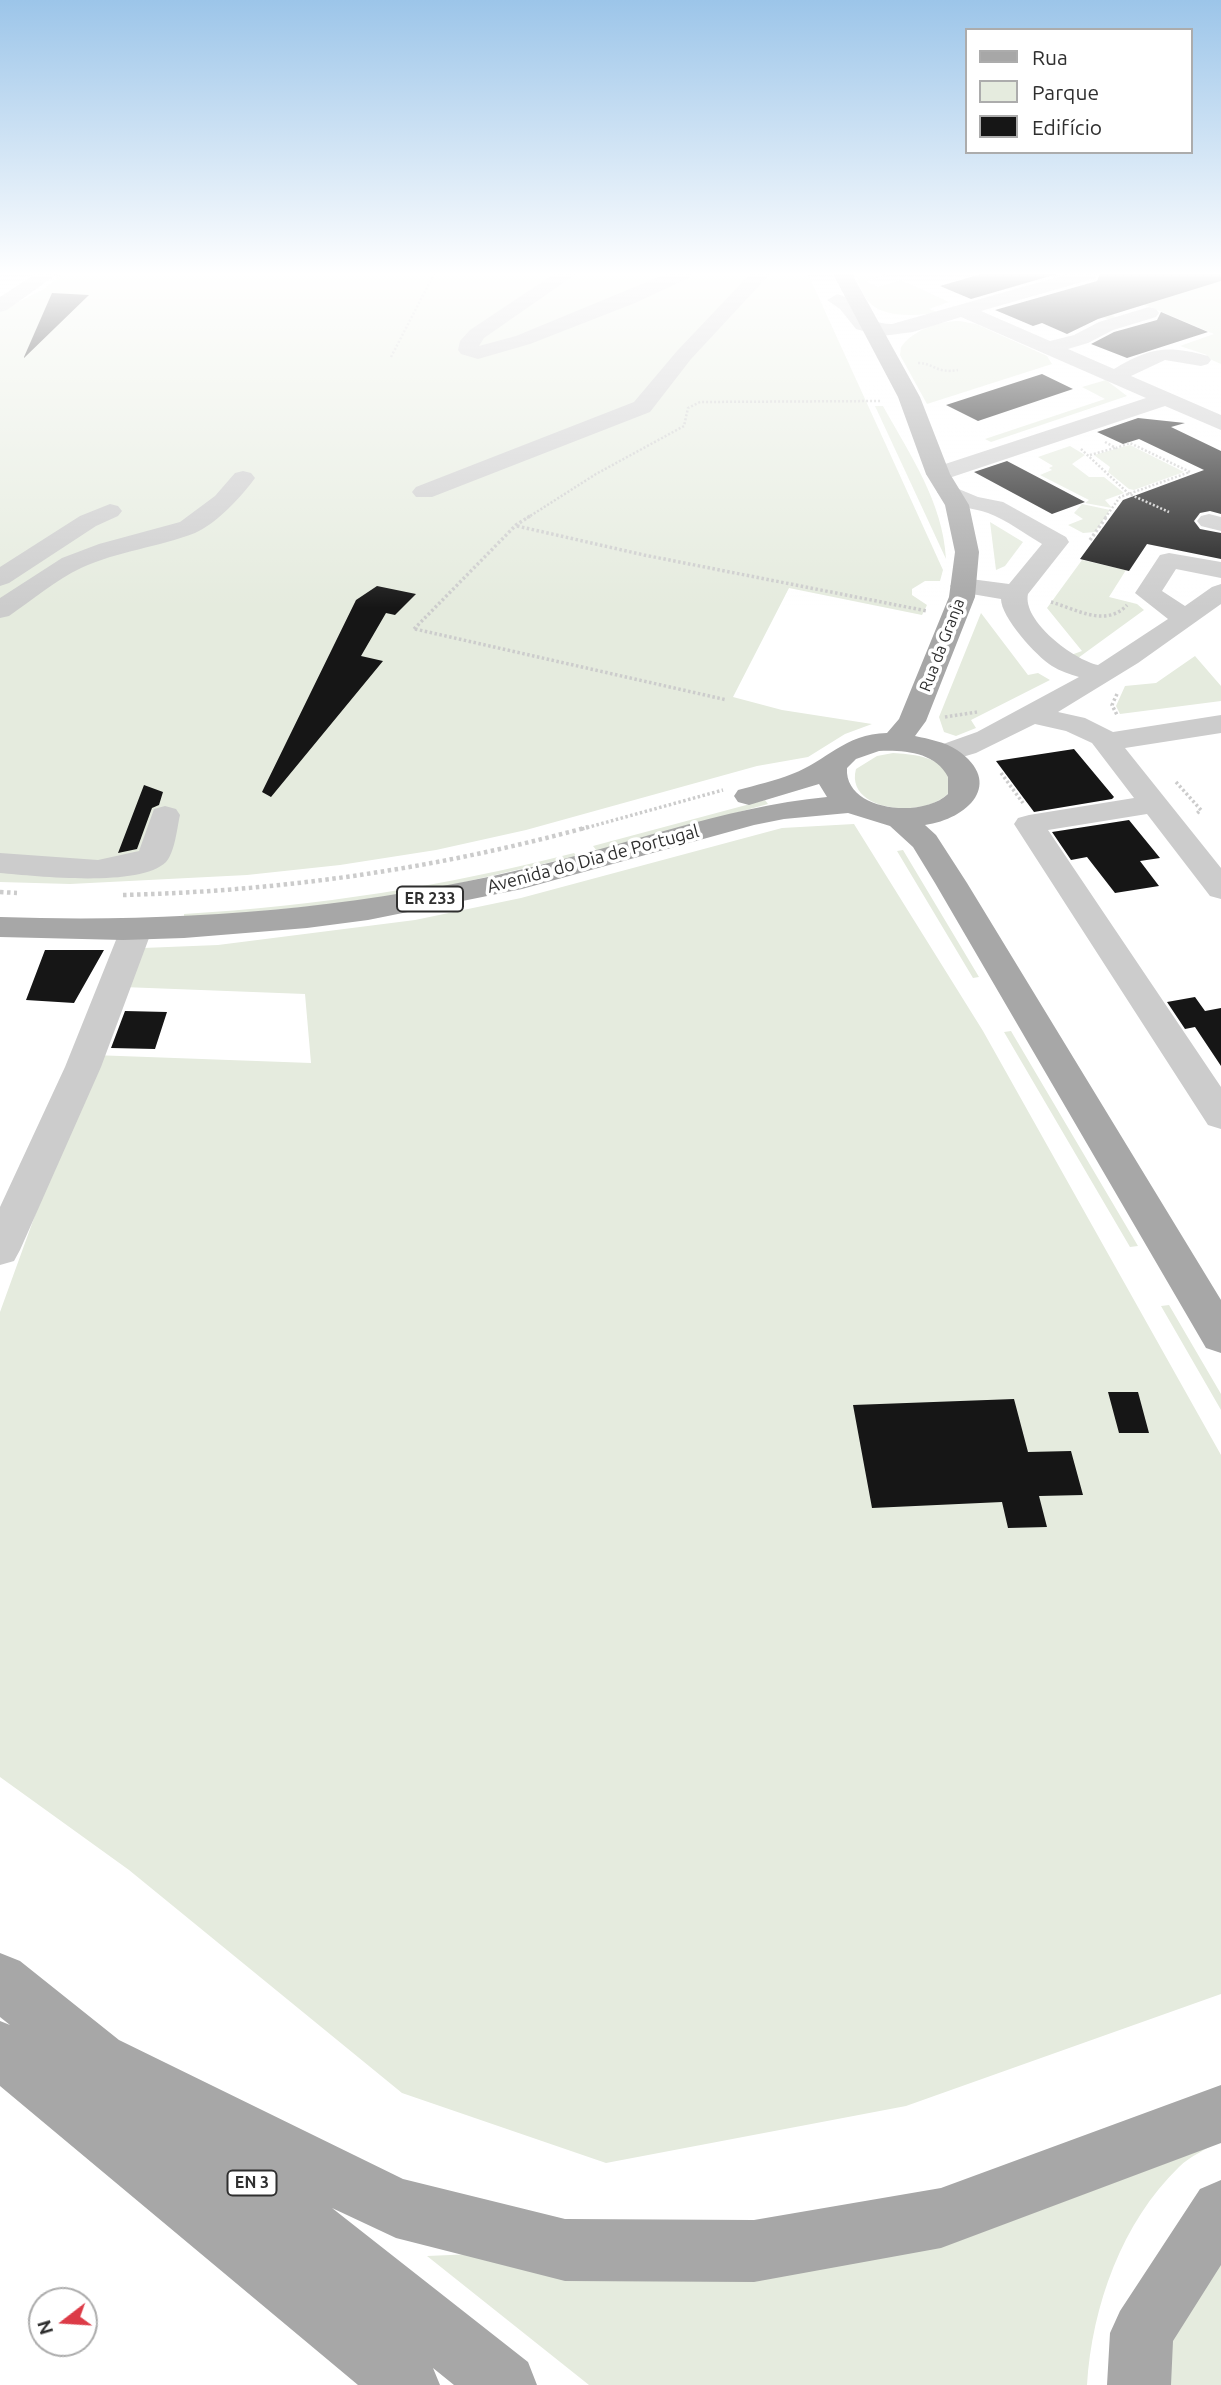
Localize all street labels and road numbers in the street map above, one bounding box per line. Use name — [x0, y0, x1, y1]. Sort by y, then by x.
street label: Rua da Granja — [915, 596, 969, 694]
street label: Avenida do Dia de Portugal — [485, 820, 701, 898]
road number: ER 233 — [397, 886, 463, 911]
road number: EN 3 — [228, 2170, 276, 2196]

